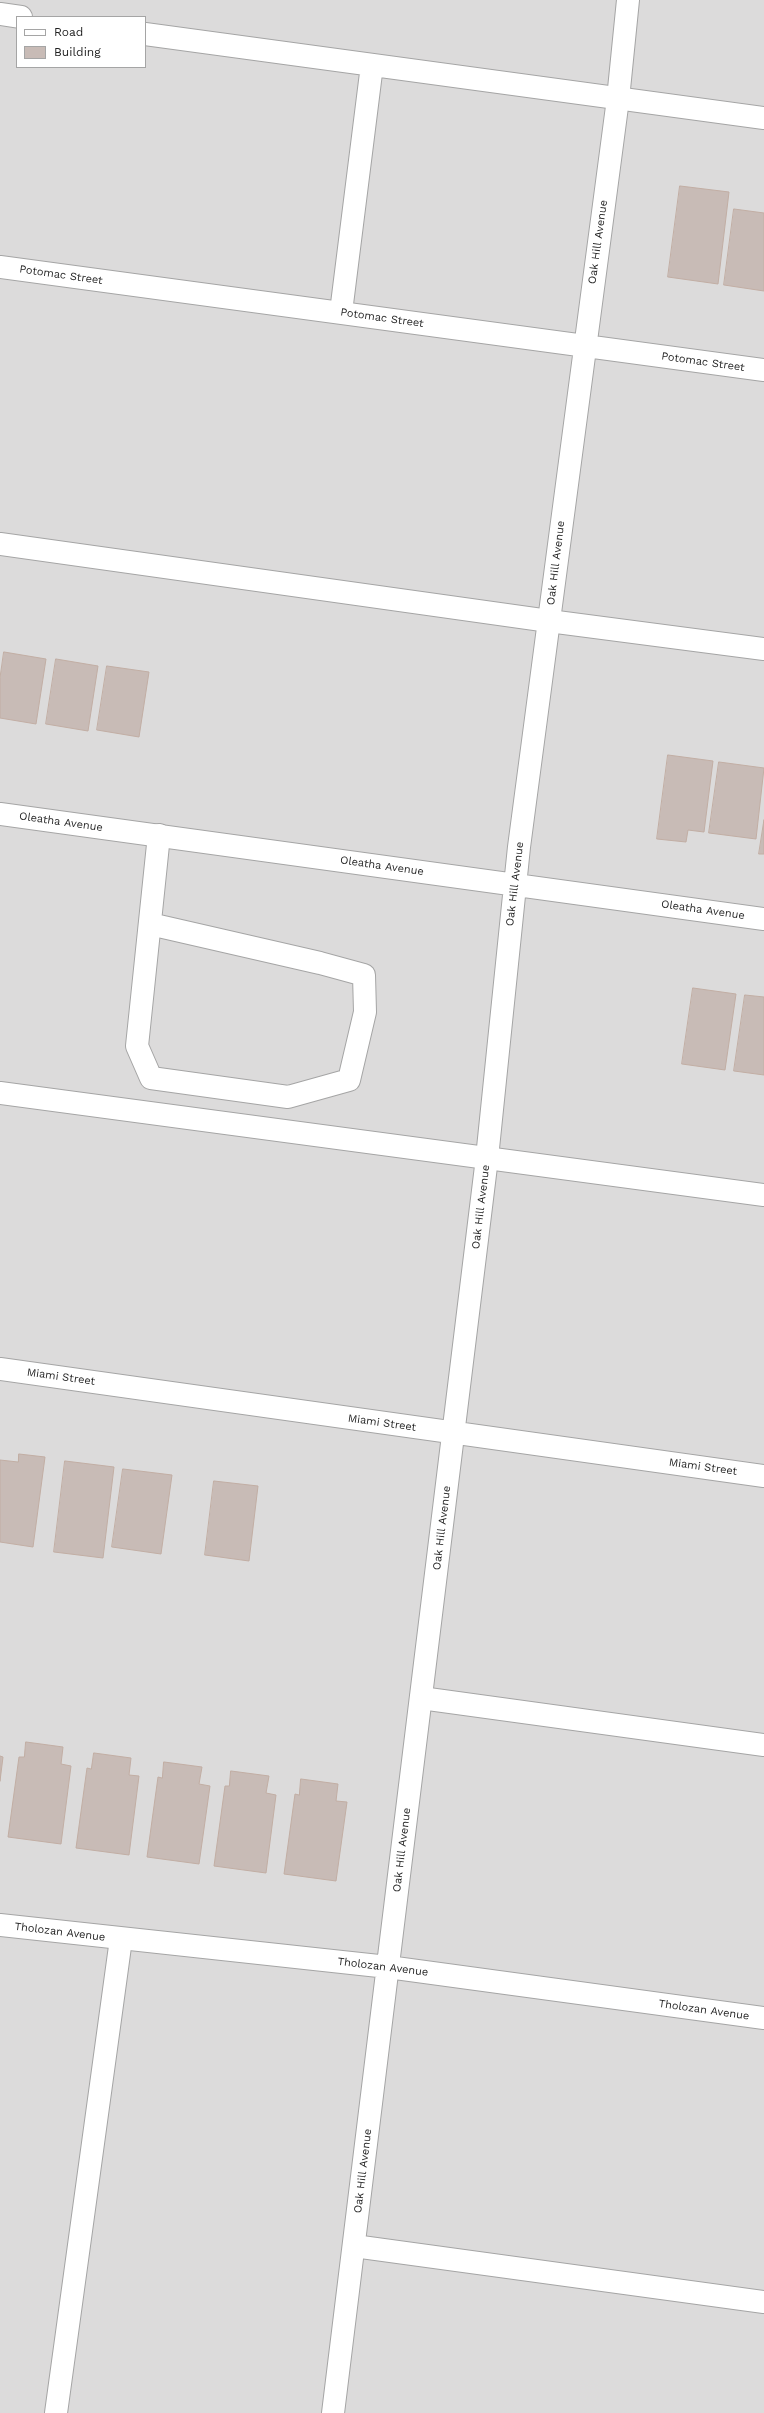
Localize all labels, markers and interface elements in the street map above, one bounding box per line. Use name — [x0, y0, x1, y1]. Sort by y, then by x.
legend — [16, 16, 146, 68]
text: Road — [54, 25, 83, 39]
text: Building — [54, 45, 101, 59]
street label: Oak Hill Avenue — [586, 199, 610, 285]
street label: Potomac Street — [18, 263, 104, 287]
street label: Potomac Street — [339, 306, 425, 330]
street label: Potomac Street — [660, 350, 746, 374]
street label: Oak Hill Avenue — [544, 520, 568, 606]
street label: Oleatha Avenue — [18, 810, 104, 834]
street label: Oak Hill Avenue — [503, 841, 527, 927]
street label: Oleatha Avenue — [339, 854, 425, 878]
street label: Oleatha Avenue — [660, 898, 746, 922]
street label: Oak Hill Avenue — [469, 1164, 493, 1250]
street label: Miami Street — [26, 1366, 96, 1388]
street label: Miami Street — [347, 1412, 417, 1434]
street label: Miami Street — [668, 1456, 738, 1478]
street label: Oak Hill Avenue — [430, 1485, 454, 1571]
street label: Oak Hill Avenue — [390, 1807, 414, 1893]
street label: Tholozan Avenue — [14, 1920, 106, 1944]
street label: Tholozan Avenue — [337, 1955, 429, 1979]
street label: Tholozan Avenue — [658, 1997, 750, 2023]
street label: Oak Hill Avenue — [351, 2128, 375, 2214]

